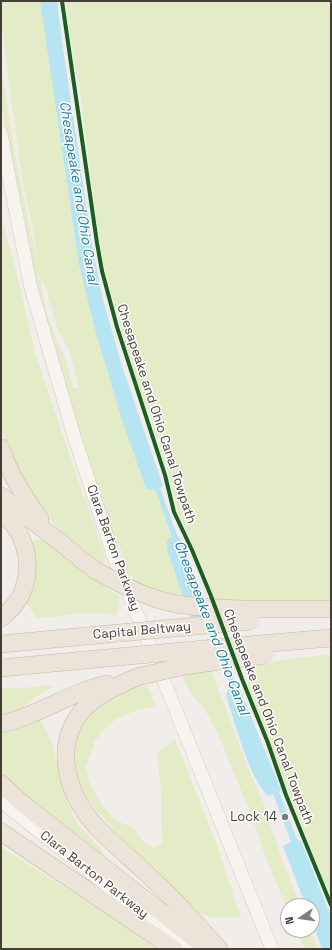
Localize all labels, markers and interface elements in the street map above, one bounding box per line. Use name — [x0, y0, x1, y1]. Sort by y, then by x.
water label: Chesapeake and Ohio Canal — [55, 100, 101, 286]
street label: Chesapeake and Ohio Canal Towpath — [113, 302, 199, 526]
street label: Clara Barton Parkway — [83, 483, 143, 613]
water label: Chesapeake and Ohio Canal — [170, 538, 252, 718]
street label: Chesapeake and Ohio Canal Towpath — [220, 607, 316, 827]
street label: Capital Beltway — [92, 619, 192, 643]
place label: Lock 14 — [230, 809, 277, 825]
marker: Lock 14 — [280, 812, 290, 822]
street label: Clara Barton Parkway — [37, 828, 151, 922]
north arrow — [280, 898, 320, 938]
text: N — [282, 915, 297, 926]

